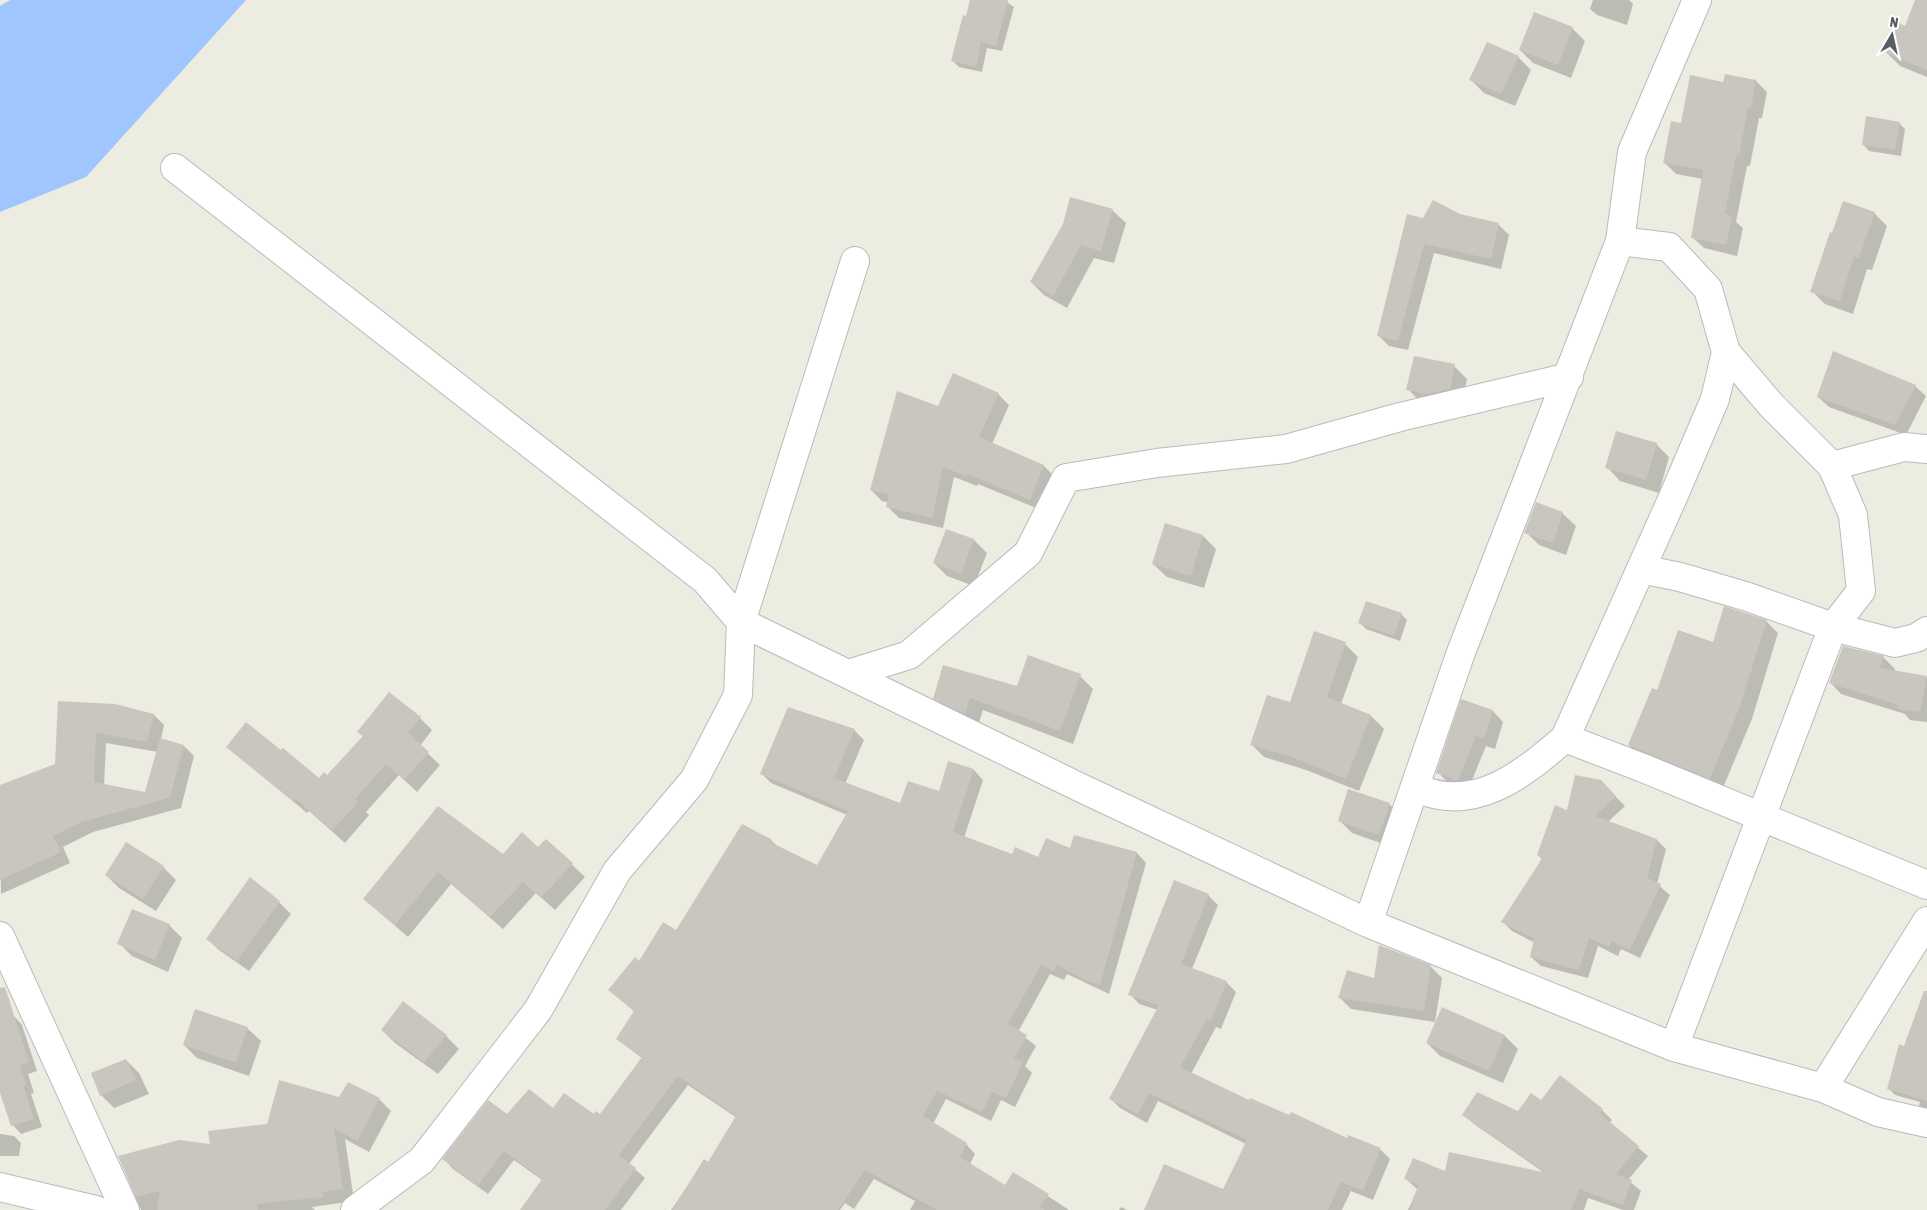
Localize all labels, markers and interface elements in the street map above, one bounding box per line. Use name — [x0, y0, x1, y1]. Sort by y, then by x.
north arrow — [1867, 10, 1917, 60]
text: N — [1889, 14, 1899, 31]

